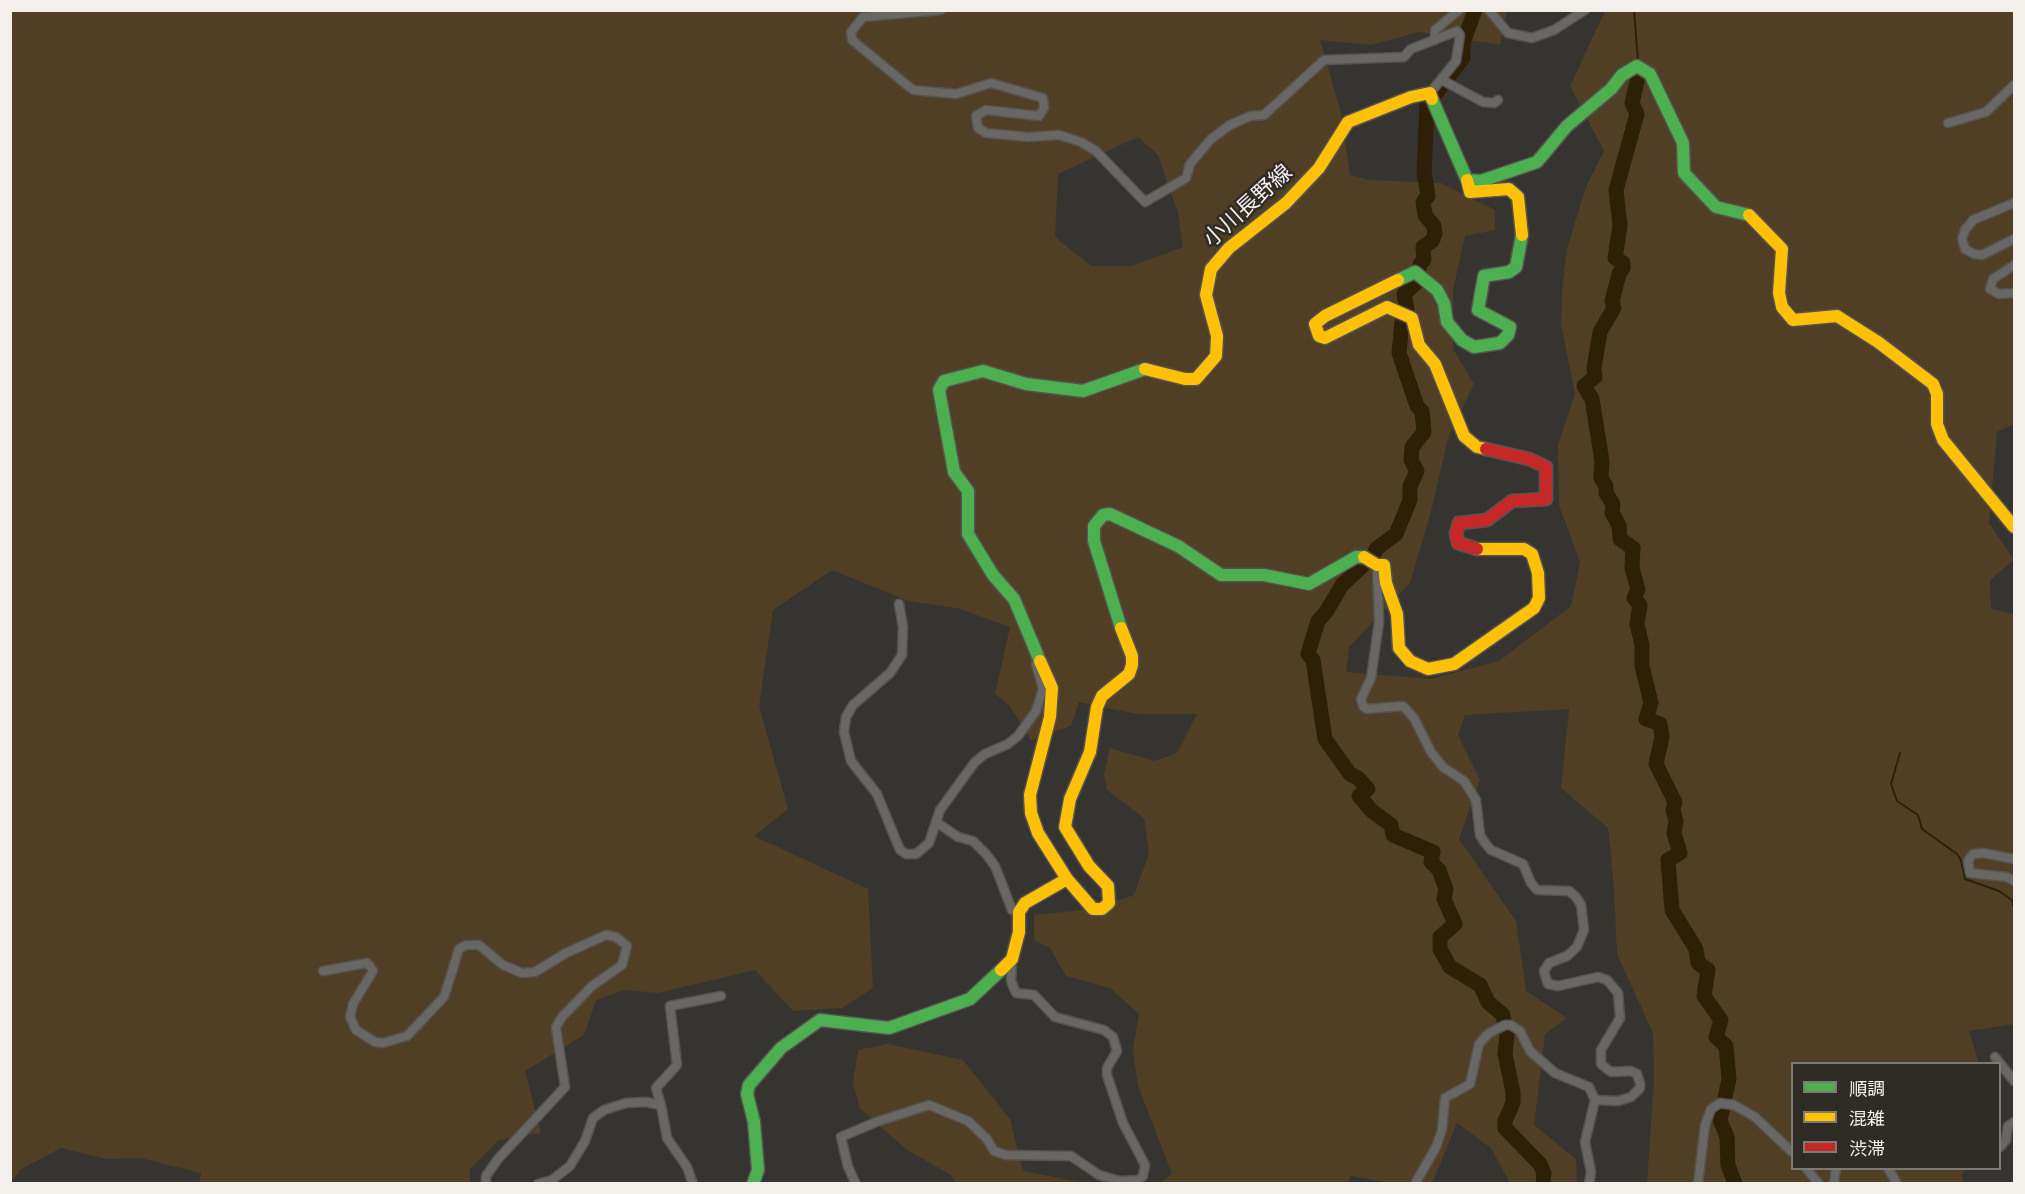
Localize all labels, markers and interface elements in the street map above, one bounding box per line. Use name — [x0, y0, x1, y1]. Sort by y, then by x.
street label: 小川長野線 — [1198, 159, 1298, 253]
legend — [1791, 1062, 2001, 1170]
text: 順調 — [1849, 1077, 1885, 1100]
text: 混雑 — [1849, 1107, 1885, 1130]
text: 渋滞 — [1849, 1137, 1885, 1160]

